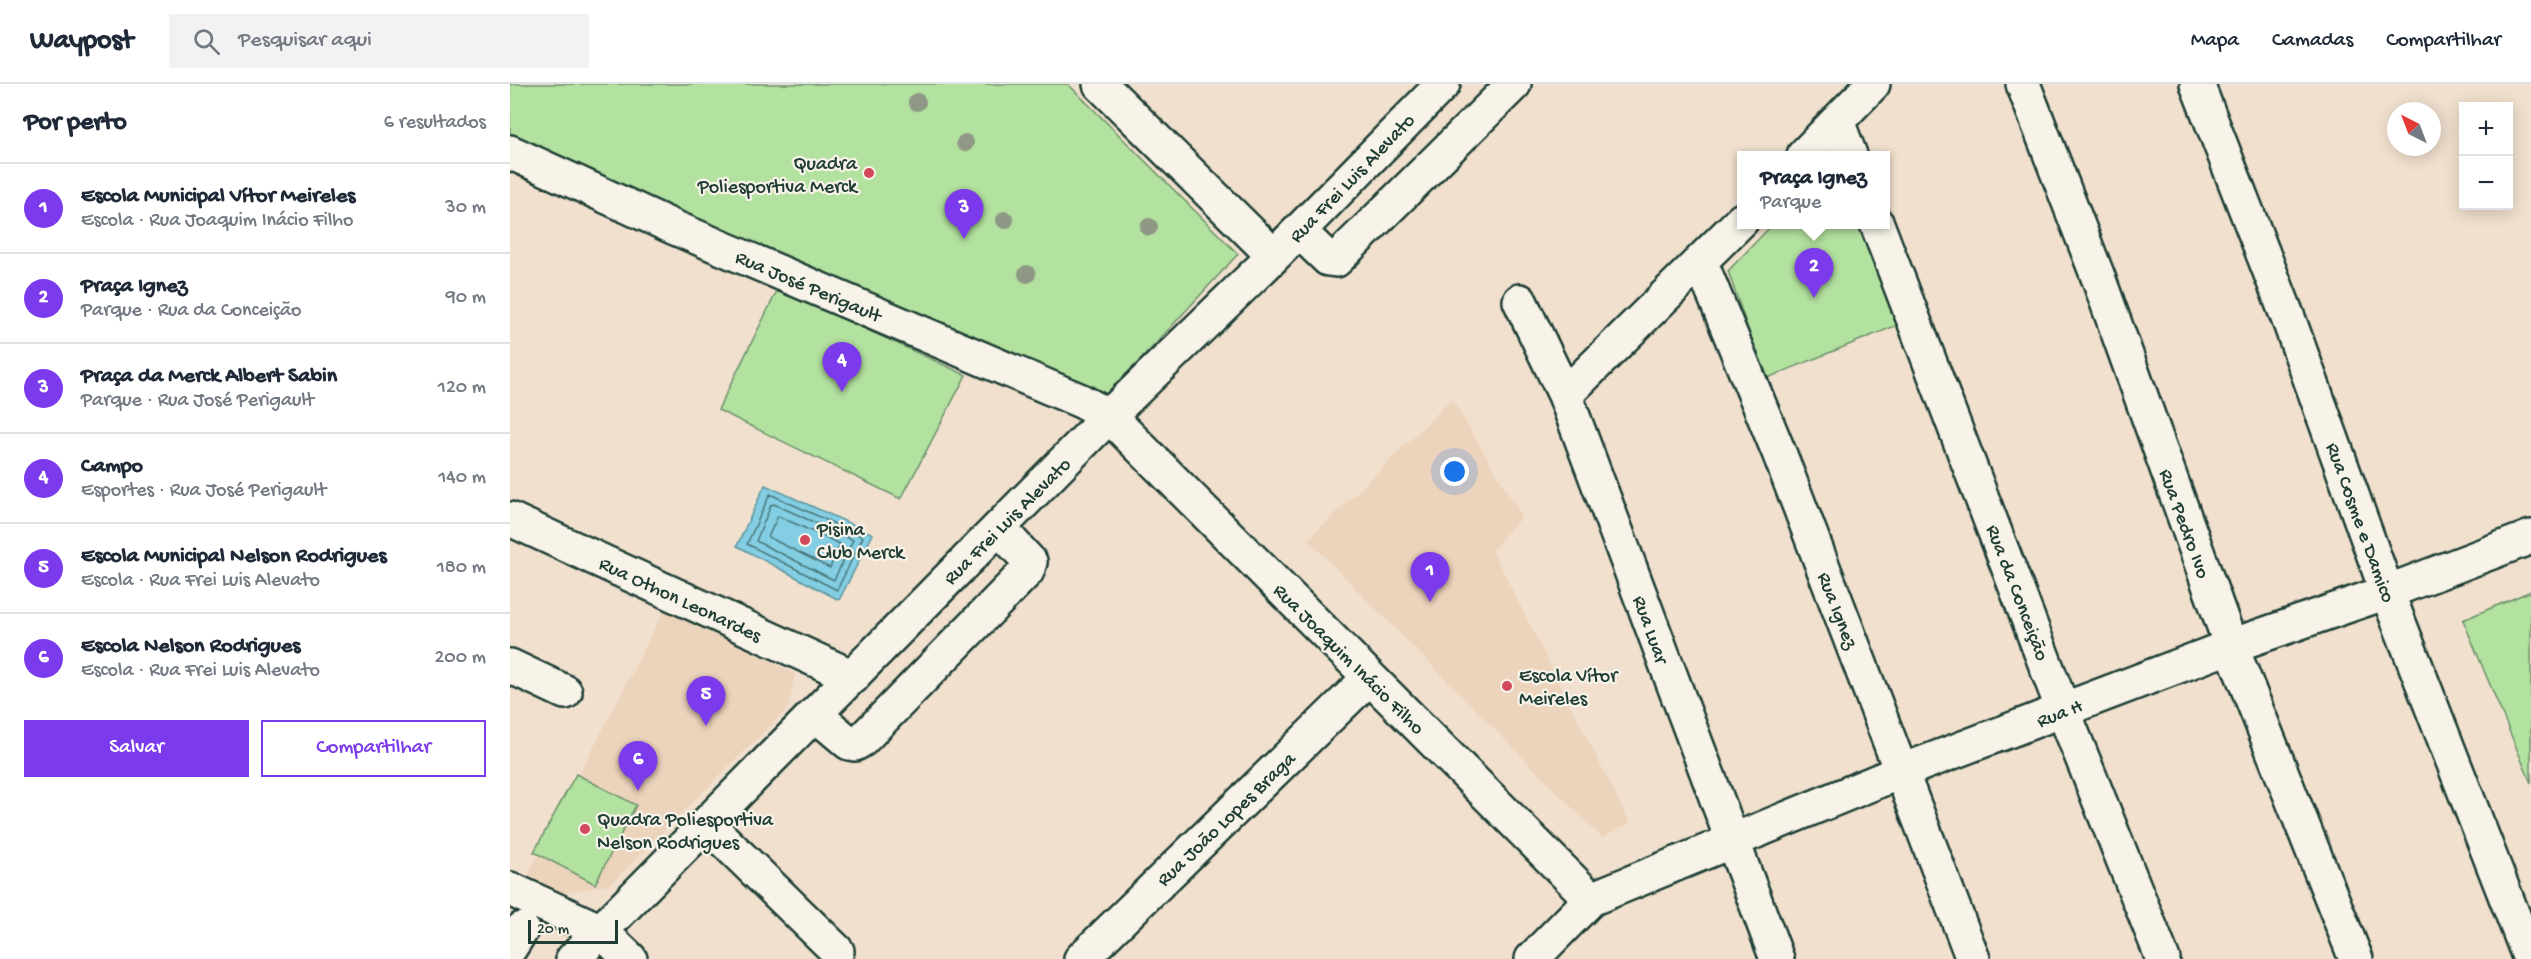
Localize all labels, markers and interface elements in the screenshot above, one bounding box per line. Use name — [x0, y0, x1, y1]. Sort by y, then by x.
search box — [169, 14, 589, 68]
text: Waypost — [30, 25, 133, 58]
icon: search — [190, 25, 223, 58]
text: Pesquisar aqui — [238, 28, 372, 54]
text: Mapa — [2191, 29, 2239, 54]
text: Camadas — [2272, 29, 2353, 54]
text: Compartilhar — [2386, 29, 2501, 54]
north arrow — [2387, 102, 2441, 156]
map controls — [2459, 102, 2513, 210]
button: + — [2459, 102, 2513, 156]
text: Por perto — [24, 108, 127, 139]
street label: Rua Frei Luis Alevato — [1286, 110, 1421, 249]
text: 6 resultados — [384, 112, 486, 135]
popup — [1737, 151, 1890, 229]
place label: Quadra Poliesportiva Merck — [697, 154, 859, 200]
button: − — [2459, 156, 2513, 210]
marker: Quadra Poliesportiva Merck — [862, 166, 876, 180]
text: Praça Ignez — [1760, 166, 1867, 192]
text: Escola Municipal Vítor Meireles — [81, 184, 355, 210]
pin: 3 — [944, 190, 984, 239]
text: Parque — [1760, 192, 1821, 215]
text: 1 — [39, 197, 48, 220]
text: 30 m — [445, 197, 486, 220]
text: Escola · Rua Joaquim Inácio Filho — [81, 210, 353, 233]
street label: Rua José Perigault — [731, 247, 886, 330]
pin: 2 — [1794, 248, 1834, 298]
text: Praça Ignez — [81, 274, 187, 300]
text: 2 — [39, 287, 48, 310]
text: 90 m — [446, 287, 486, 310]
text: Parque · Rua da Conceição — [81, 300, 301, 323]
pin: 4 — [822, 342, 862, 392]
text: Praça da Merck Albert Sabin — [81, 364, 337, 390]
text: 3 — [38, 377, 49, 400]
text: 120 m — [438, 377, 486, 400]
text: Parque · Rua José Perigault — [81, 390, 314, 413]
street label: Rua Cosme e Damico — [2319, 440, 2398, 606]
text: Campo — [81, 454, 143, 480]
street label: Rua Frei Luis Alevato — [940, 454, 1077, 591]
your location — [1440, 457, 1469, 486]
street label: Rua Pedro Ivo — [2152, 466, 2213, 582]
text: 4 — [39, 467, 48, 490]
text: 140 m — [438, 467, 486, 490]
text: Esportes · Rua José Perigault — [81, 480, 326, 503]
place label: Pisina Club Merck — [816, 520, 906, 566]
street label: Rua da Conceição — [1979, 522, 2052, 664]
marker: Pisina Club Merck — [798, 533, 812, 547]
text: Escola Municipal Nelson Rodrigues — [81, 544, 387, 570]
pin: 1 — [1410, 552, 1450, 602]
street label: Rua Othon Leonardes — [595, 553, 765, 649]
text: 5 — [38, 557, 49, 580]
text: 180 m — [437, 557, 486, 580]
text: Escola · Rua Frei Luis Alevato — [81, 570, 320, 593]
street label: Rua Ignez — [1811, 570, 1861, 654]
street label: Rua Joaquim Inácio Filho — [1267, 580, 1428, 741]
street label: Rua Luar — [1626, 593, 1672, 669]
text: Escola Nelson Rodrigues — [81, 634, 300, 660]
text: 6 — [38, 647, 49, 670]
text: 200 m — [435, 647, 486, 670]
text: Escola · Rua Frei Luis Alevato — [81, 660, 320, 683]
place label: Escola Vítor Meireles — [1519, 666, 1619, 712]
pin: 5 — [686, 676, 726, 726]
marker: Escola Vítor Meireles — [1500, 679, 1514, 693]
street label: Rua H — [2034, 696, 2087, 734]
button: Salvar — [24, 720, 249, 777]
button: Compartilhar — [261, 720, 486, 777]
pin: 6 — [618, 742, 658, 791]
street label: Rua João Lopes Braga — [1153, 748, 1302, 893]
place label: Quadra Poliesportiva Nelson Rodrigues — [597, 810, 774, 856]
marker: Quadra Poliesportiva Nelson Rodrigues — [578, 822, 592, 836]
scale bar — [528, 917, 618, 944]
text: 20 m — [537, 921, 569, 940]

